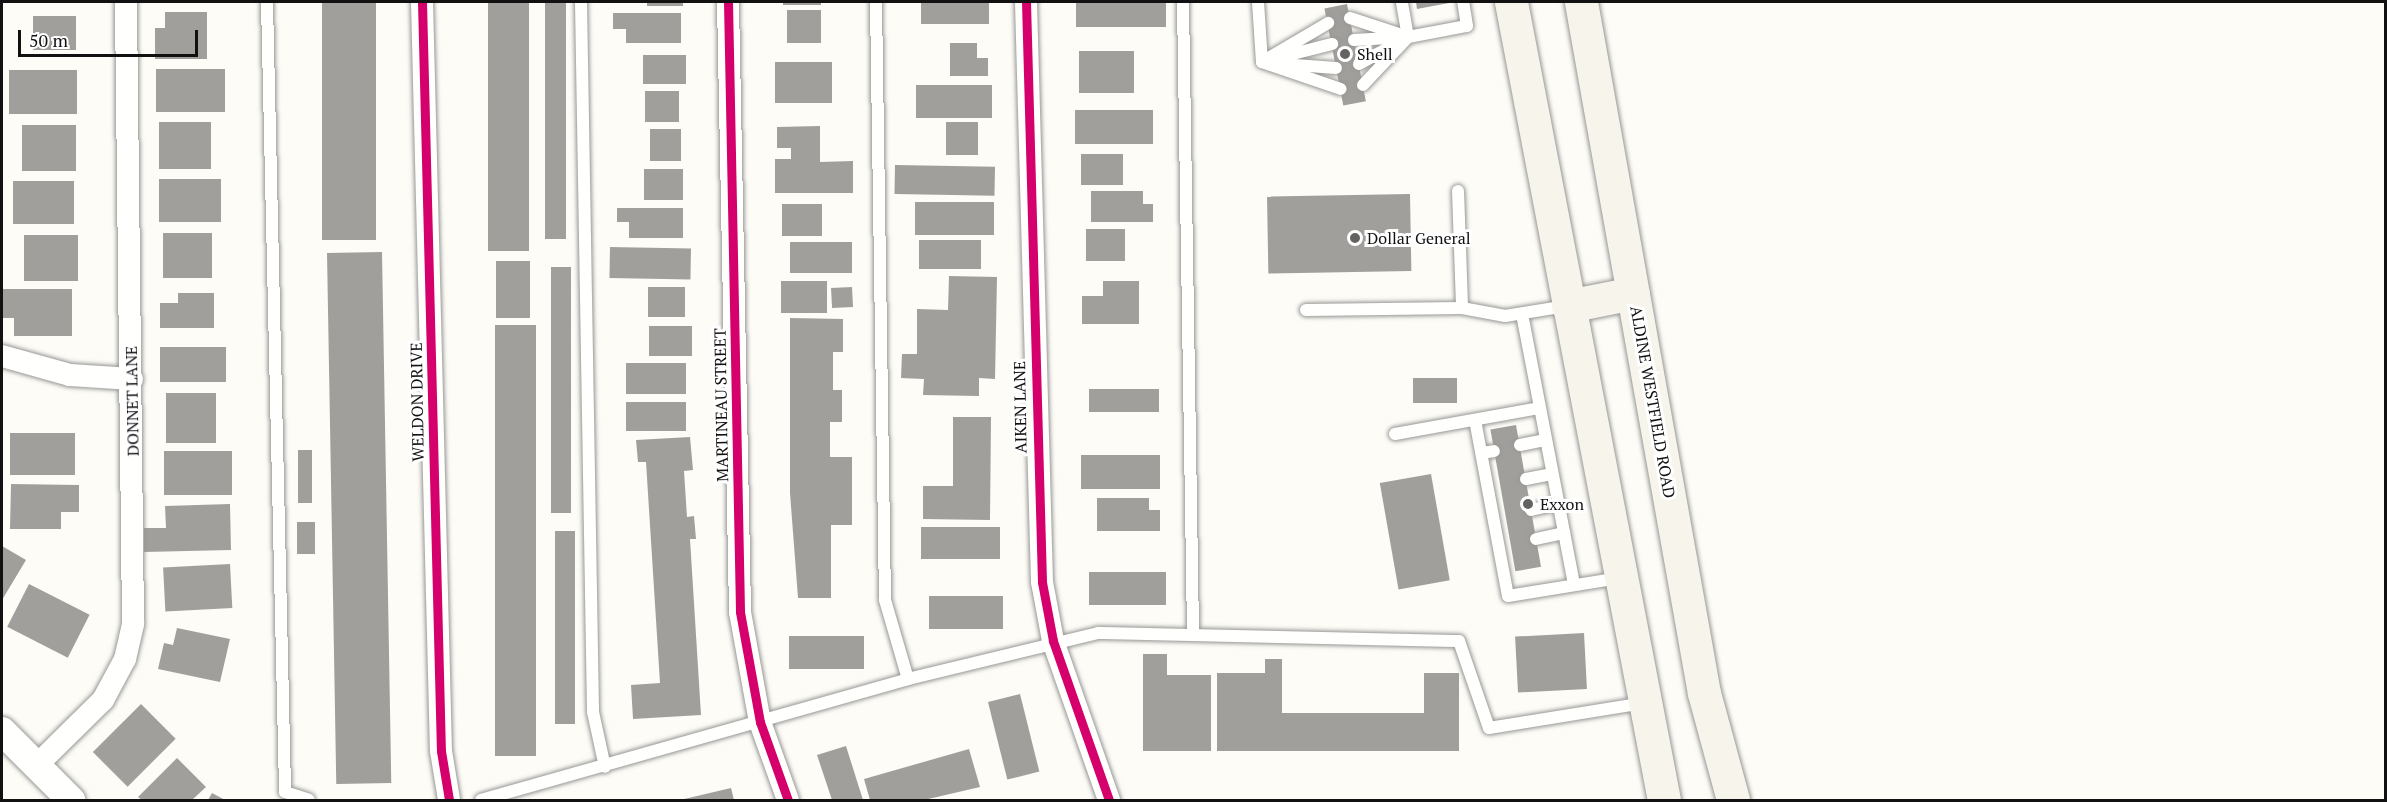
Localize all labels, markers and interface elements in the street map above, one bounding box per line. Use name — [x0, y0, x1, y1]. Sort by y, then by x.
scale bar — [21, 18, 201, 56]
text: 50 m — [29, 28, 68, 52]
place label: Shell — [1357, 44, 1393, 64]
marker: Shell — [1338, 47, 1352, 61]
place label: Dollar General — [1367, 228, 1471, 248]
marker: Dollar General — [1348, 231, 1362, 245]
street label: ALDINE WESTFIELD ROAD — [1627, 304, 1679, 500]
street label: MARTINEAU STREET — [710, 328, 732, 482]
street label: WELDON DRIVE — [406, 342, 428, 462]
street label: DONNET LANE — [121, 346, 143, 456]
street label: AIKEN LANE — [1010, 361, 1030, 453]
place label: Exxon — [1540, 494, 1584, 514]
marker: Exxon — [1521, 497, 1535, 511]

